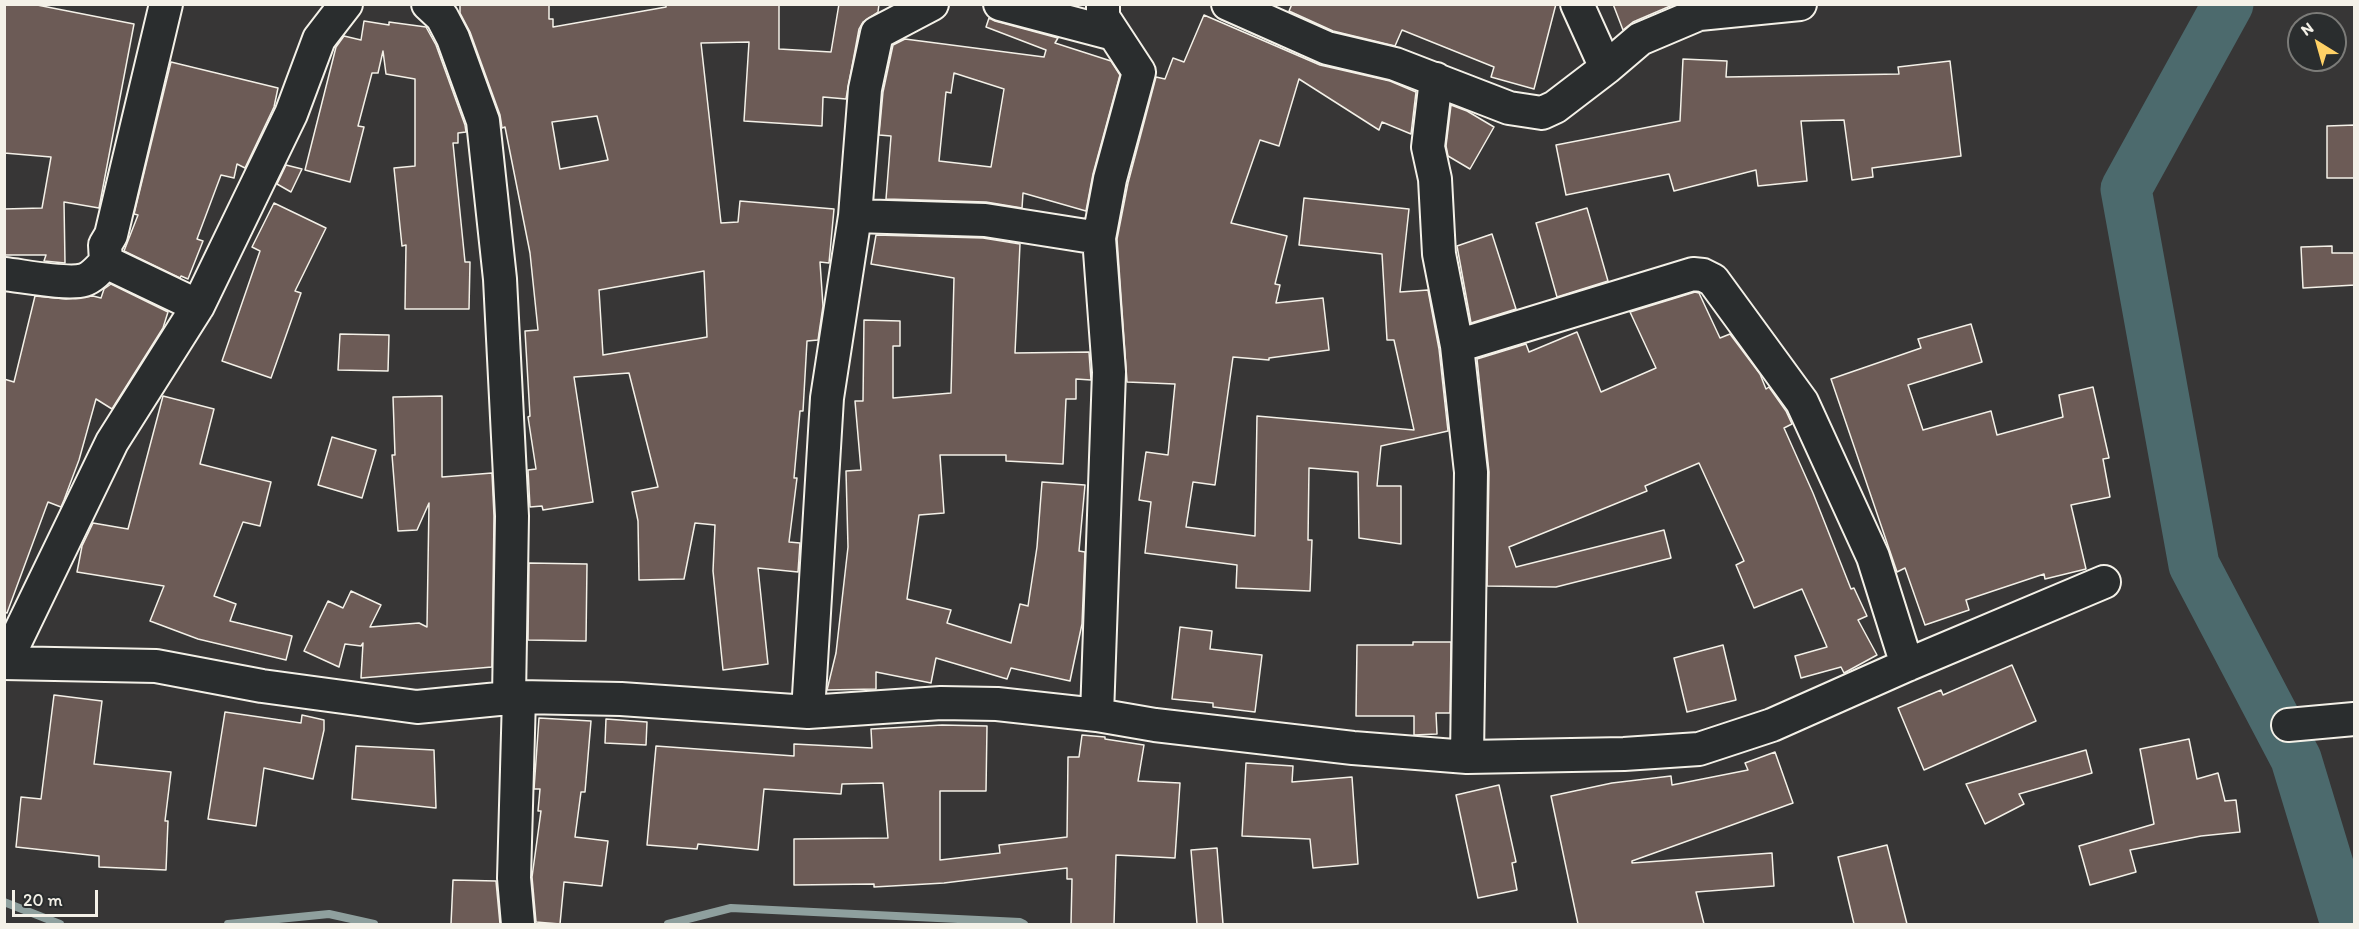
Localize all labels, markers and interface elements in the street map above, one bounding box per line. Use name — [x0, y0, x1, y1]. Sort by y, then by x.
north arrow — [2287, 12, 2347, 72]
text: N — [2297, 18, 2317, 40]
scale bar — [15, 878, 100, 916]
text: 20 m — [23, 889, 63, 911]

